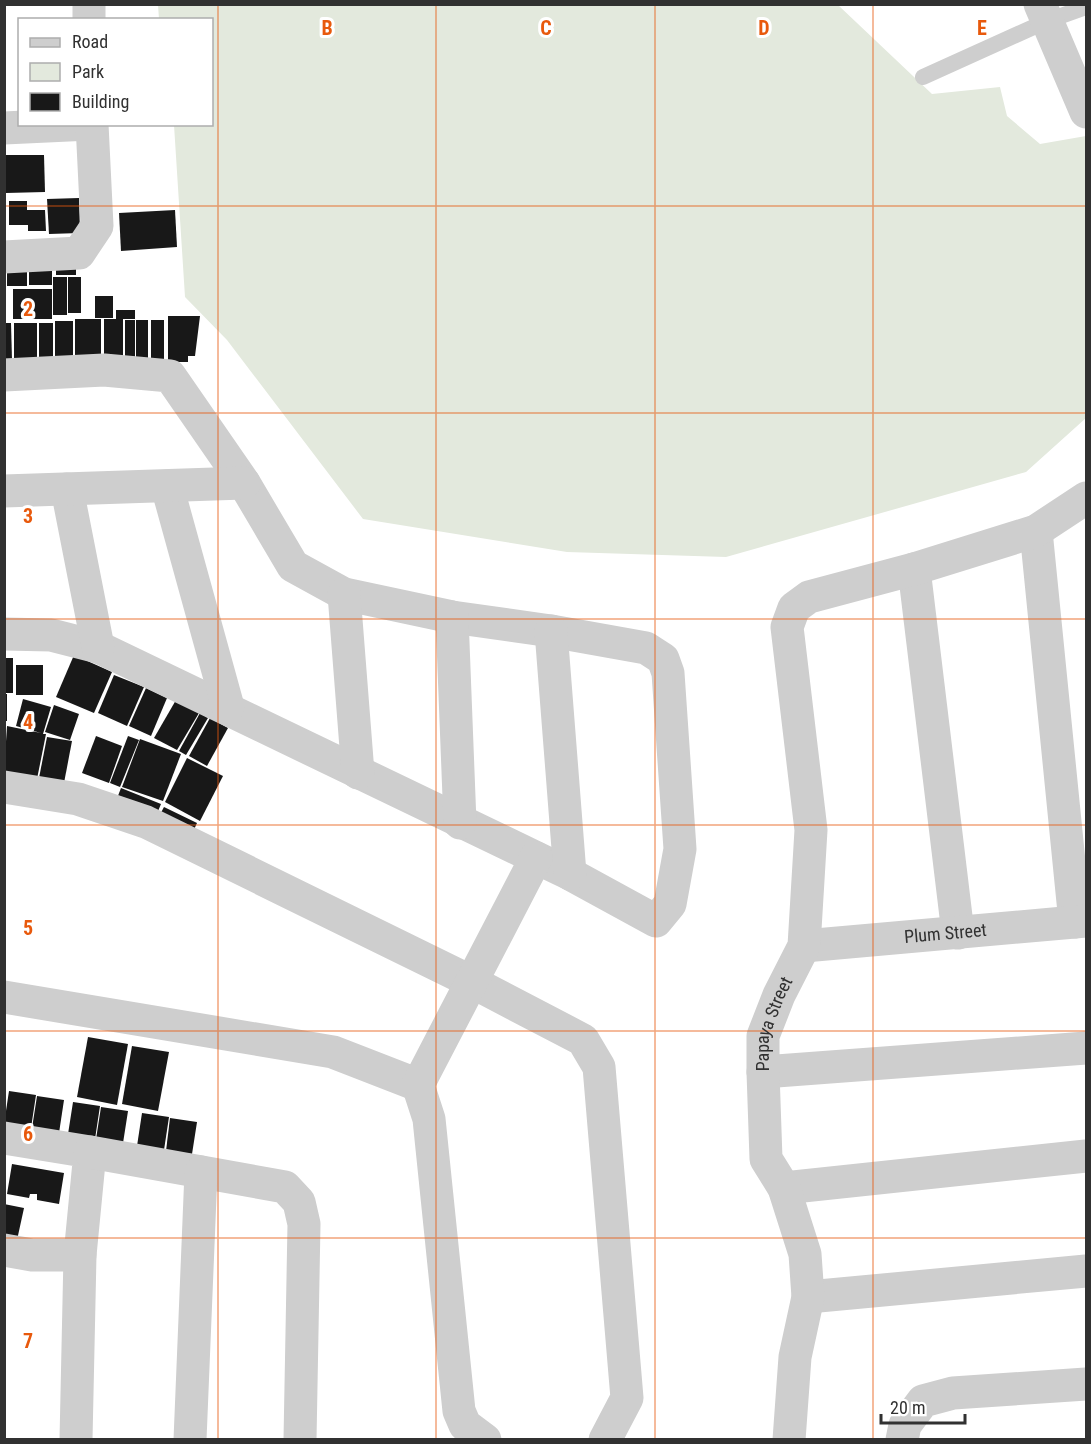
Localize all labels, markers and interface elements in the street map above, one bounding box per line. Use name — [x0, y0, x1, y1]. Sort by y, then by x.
text: B — [321, 16, 333, 40]
text: C — [540, 16, 552, 40]
text: D — [758, 16, 770, 40]
text: E — [977, 16, 987, 40]
legend — [18, 18, 213, 126]
text: Road — [72, 31, 108, 52]
text: Park — [72, 61, 104, 82]
text: Building — [72, 91, 129, 112]
text: 2 — [23, 297, 33, 321]
text: 3 — [23, 504, 33, 528]
text: 4 — [23, 710, 33, 734]
text: 5 — [23, 916, 33, 940]
street label: Plum Street — [903, 919, 988, 947]
street label: Papaya Street — [752, 973, 797, 1071]
text: 6 — [23, 1122, 33, 1146]
text: 7 — [23, 1329, 33, 1353]
scale bar — [881, 1387, 965, 1425]
text: 20 m — [890, 1397, 925, 1418]

